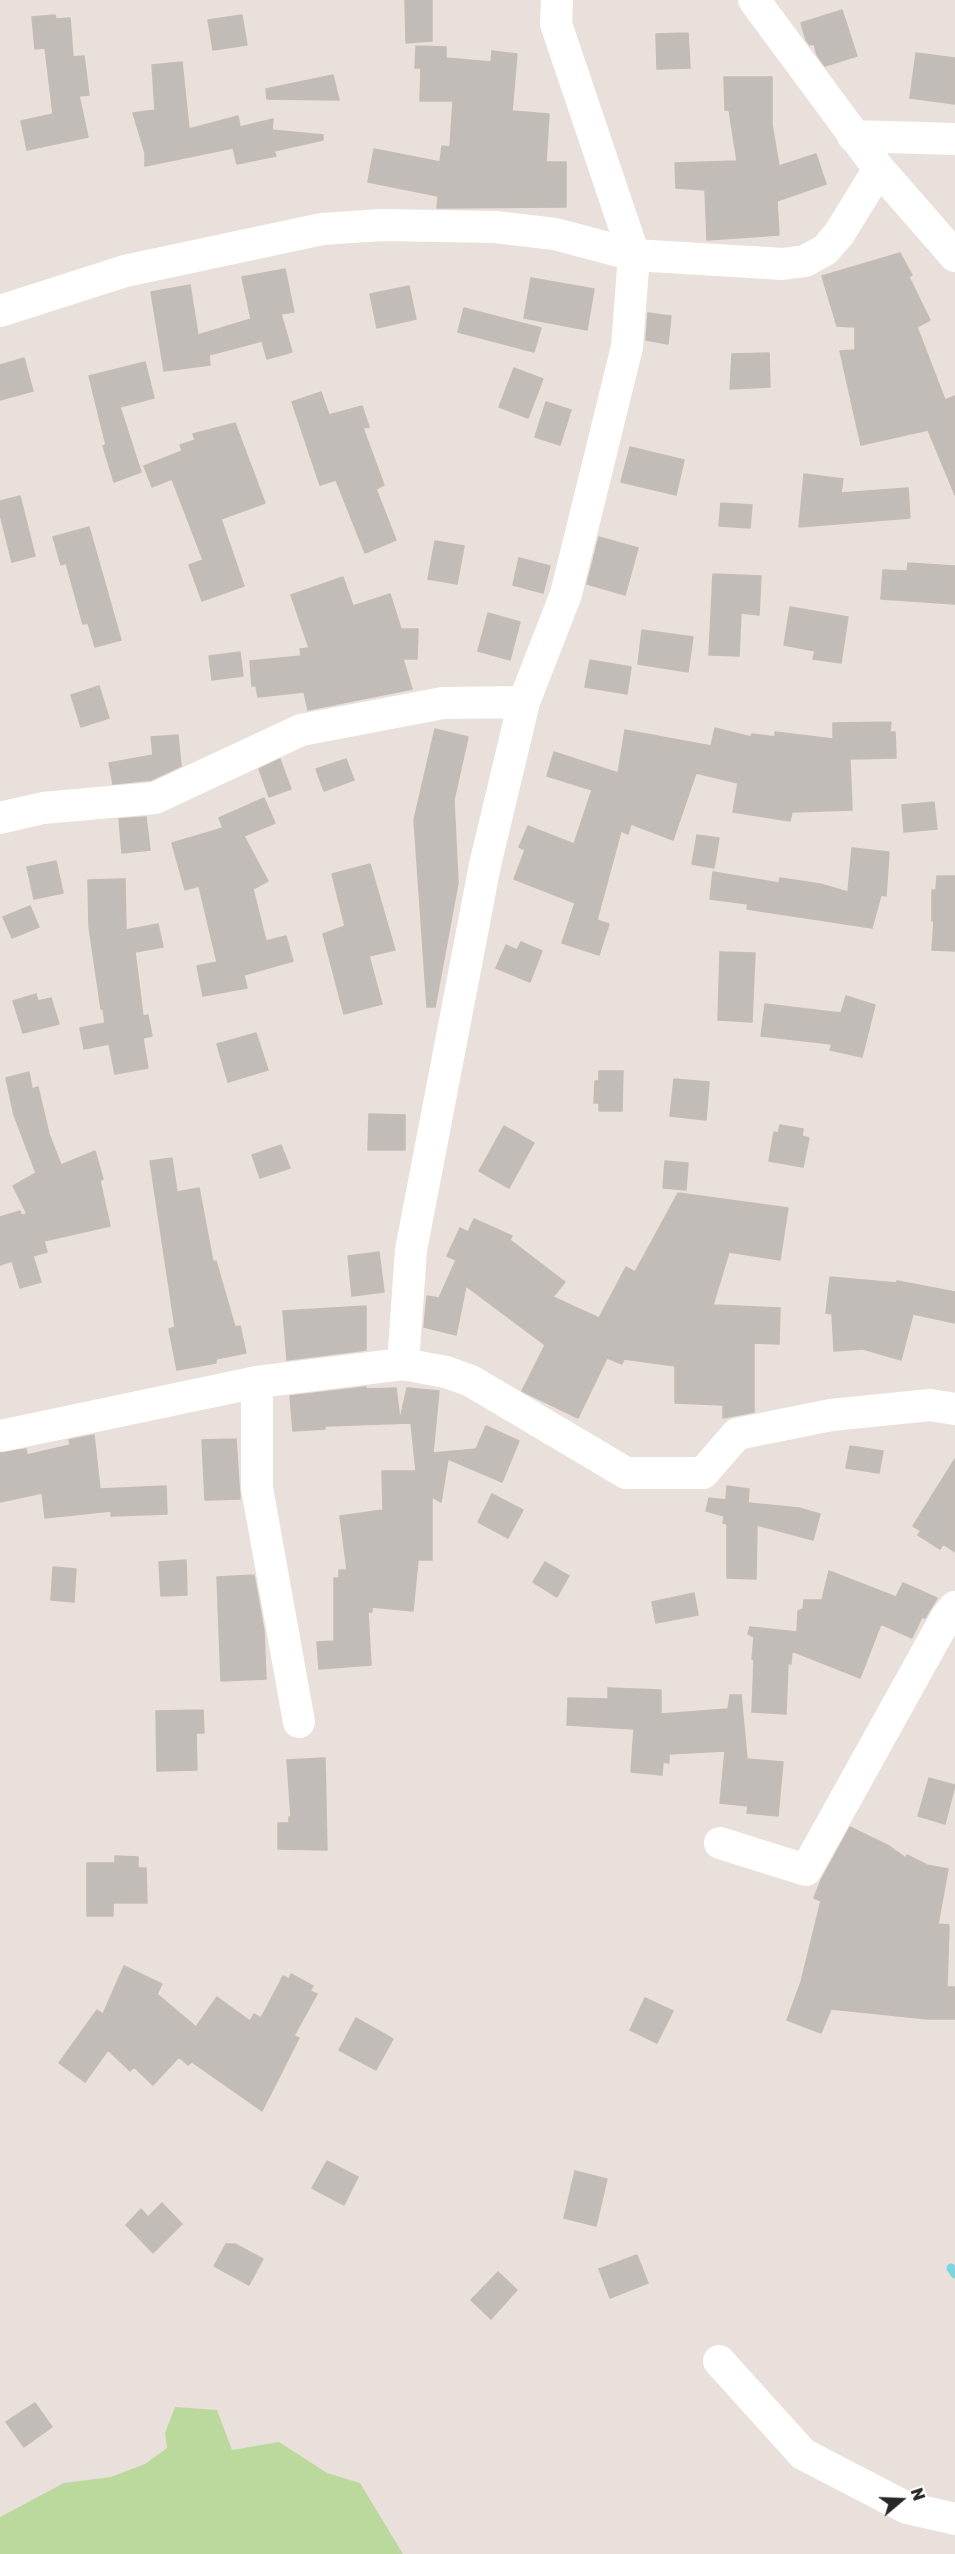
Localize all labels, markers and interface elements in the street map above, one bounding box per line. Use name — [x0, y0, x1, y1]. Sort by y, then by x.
north arrow — [871, 2470, 931, 2530]
text: N — [907, 2485, 929, 2503]

